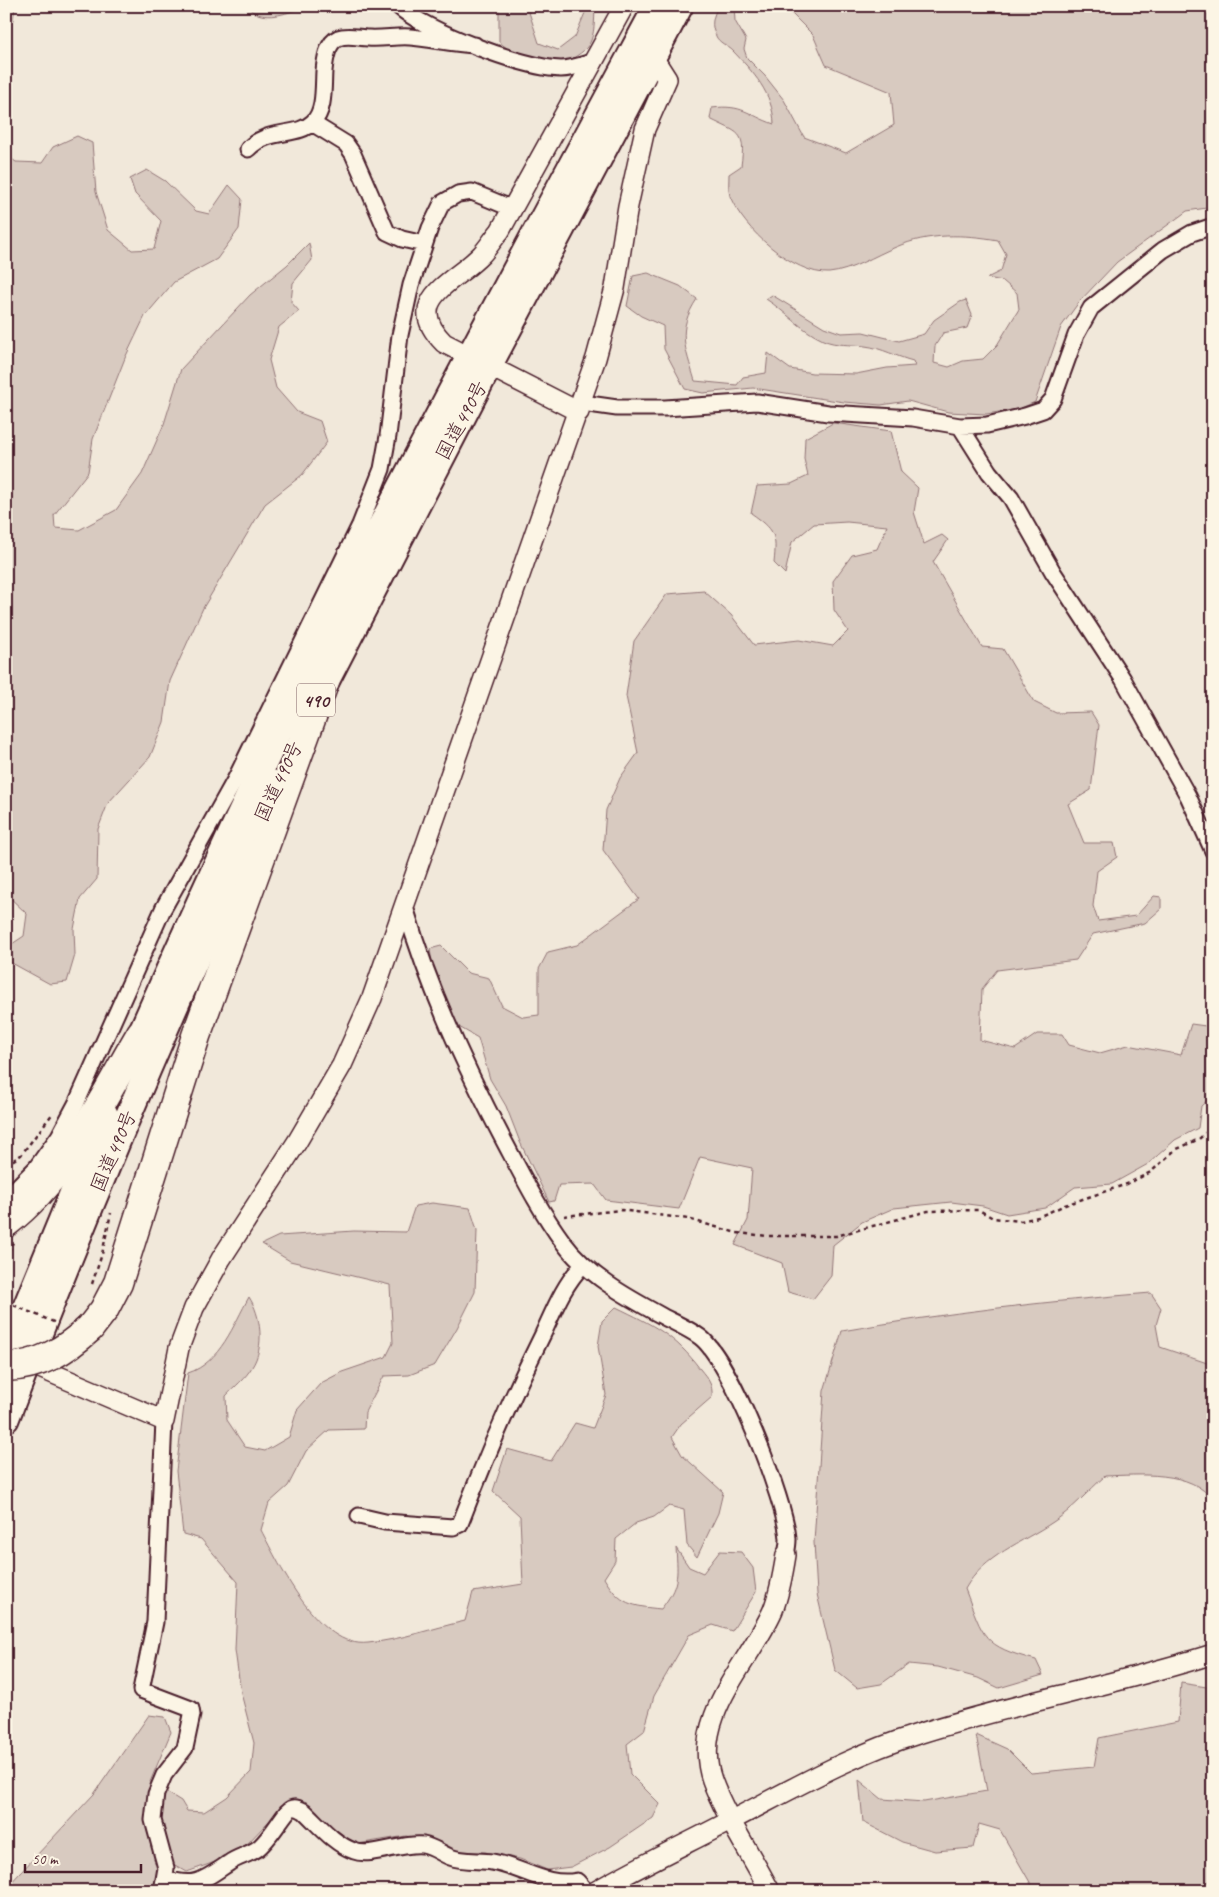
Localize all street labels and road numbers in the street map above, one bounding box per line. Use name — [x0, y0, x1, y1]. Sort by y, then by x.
street label: 国道490号 — [430, 376, 493, 465]
road number: 490 — [297, 684, 335, 716]
street label: 国道490号 — [249, 737, 308, 826]
street label: 国道490号 — [85, 1106, 142, 1196]

